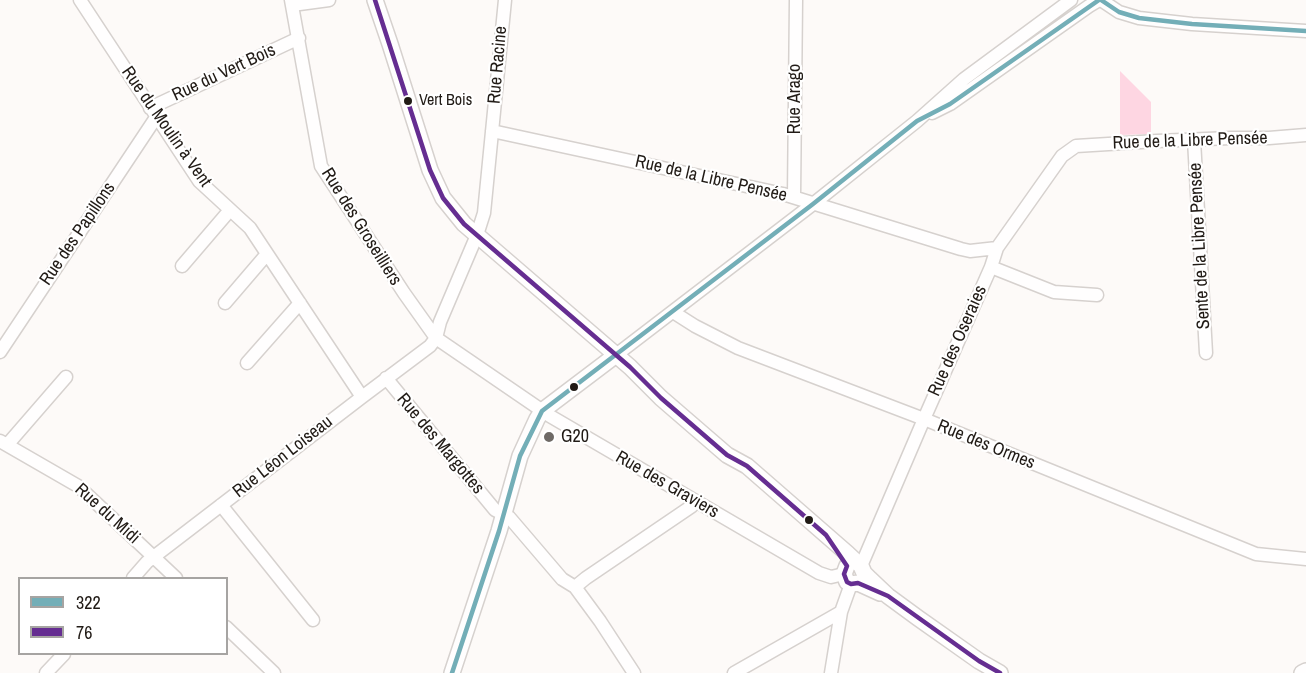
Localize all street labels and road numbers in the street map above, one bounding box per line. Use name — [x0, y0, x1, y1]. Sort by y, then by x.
street label: Rue Racine — [484, 25, 512, 105]
street label: Rue du Vert Bois — [169, 40, 279, 106]
street label: Rue du Moulin à Vent — [116, 63, 216, 191]
street label: Rue Arago — [784, 64, 806, 134]
street label: Rue de la Libre Pensée — [1112, 128, 1268, 154]
street label: Rue de la Libre Pensée — [633, 151, 789, 207]
street label: Sente de la Libre Pensée — [1185, 162, 1215, 330]
street label: Rue des Groseilliers — [316, 164, 406, 290]
street label: Rue des Papillons — [36, 178, 120, 290]
street label: Rue des Oseraies — [924, 282, 992, 400]
street label: Rue des Margottes — [392, 389, 488, 499]
street label: Rue Léon Loiseau — [229, 411, 337, 503]
street label: Rue des Ormes — [934, 416, 1038, 474]
street label: Rue des Graviers — [612, 447, 722, 523]
street label: Rue du Midi — [70, 479, 144, 549]

